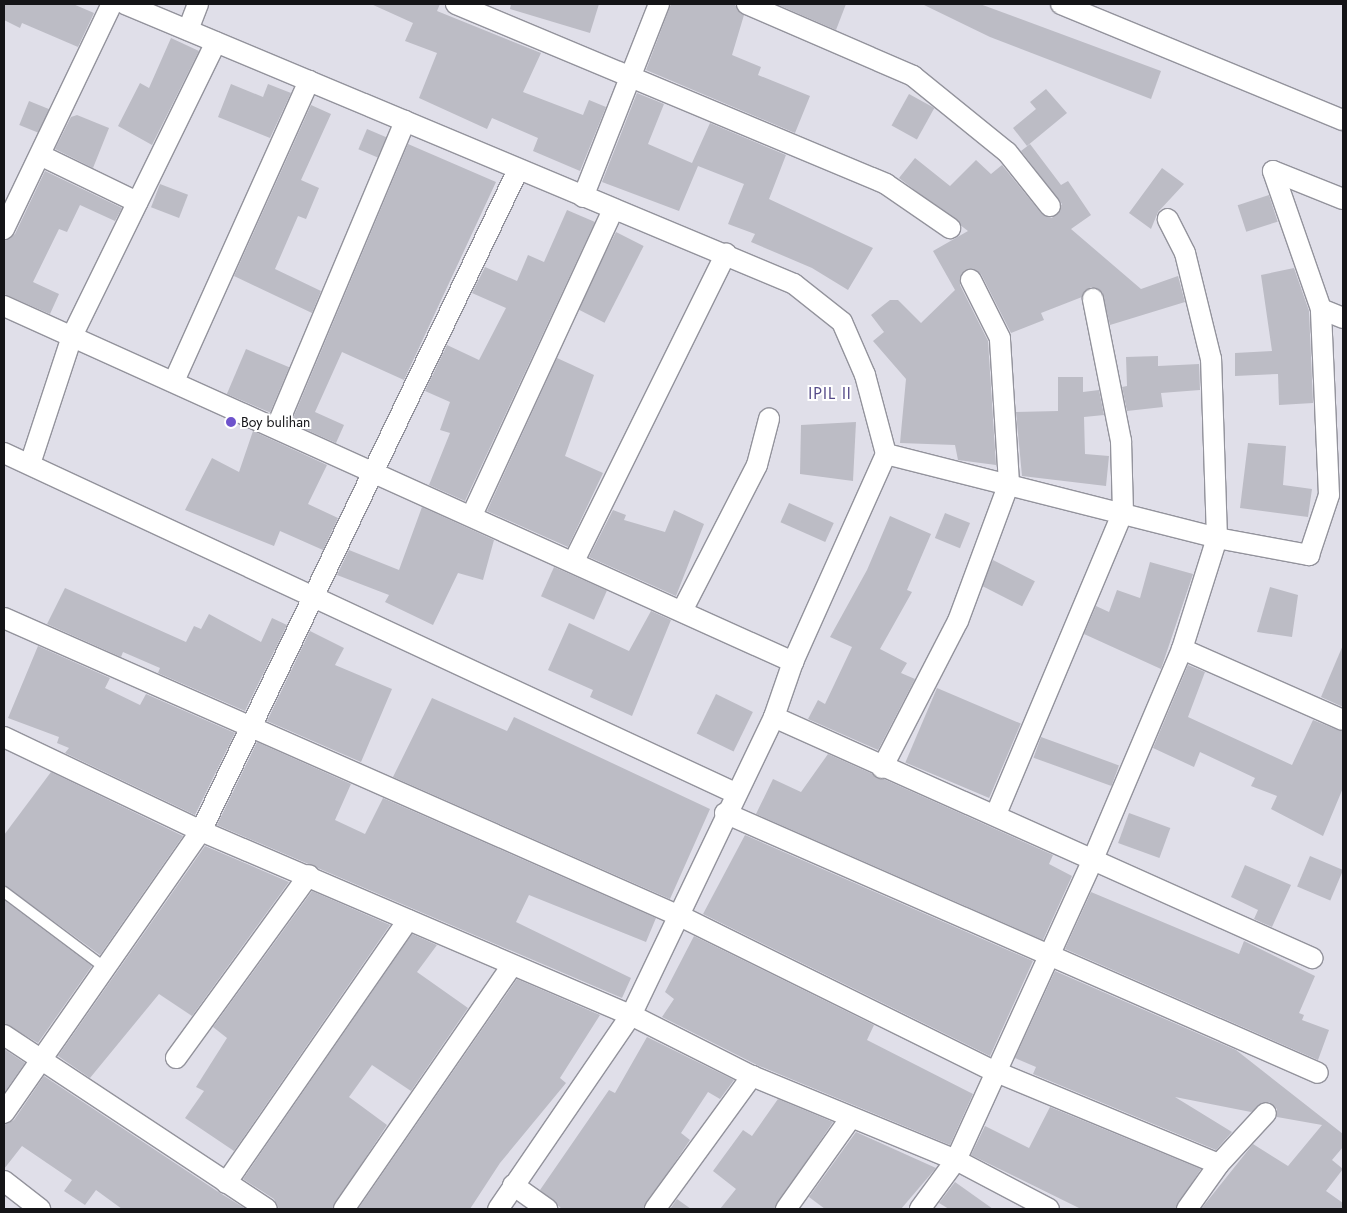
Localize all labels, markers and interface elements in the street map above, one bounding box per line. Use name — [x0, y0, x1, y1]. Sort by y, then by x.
district label: IPIL II — [807, 384, 853, 404]
place label: Boy bulihan — [241, 414, 310, 430]
marker: Boy bulihan — [225, 416, 237, 428]

